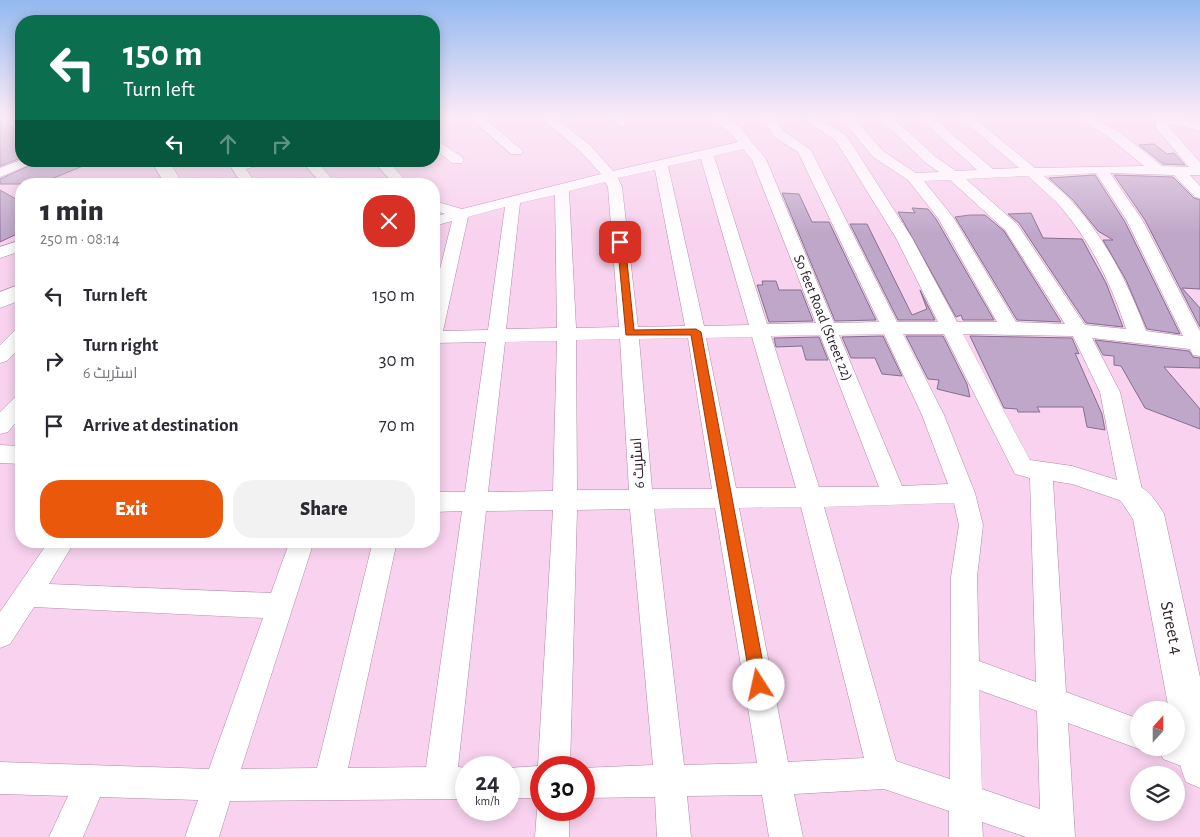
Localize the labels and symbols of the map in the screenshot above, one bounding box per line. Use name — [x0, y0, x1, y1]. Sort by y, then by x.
pin — [599, 221, 641, 263]
street label: So feet Road (Street 22) — [791, 253, 855, 383]
street label: اسٹریٹ 6 — [629, 437, 648, 489]
street label: Street 4 — [1157, 600, 1185, 657]
position arrow — [732, 658, 784, 710]
north arrow — [1130, 701, 1185, 756]
speed limit sign: 30 — [530, 756, 595, 821]

